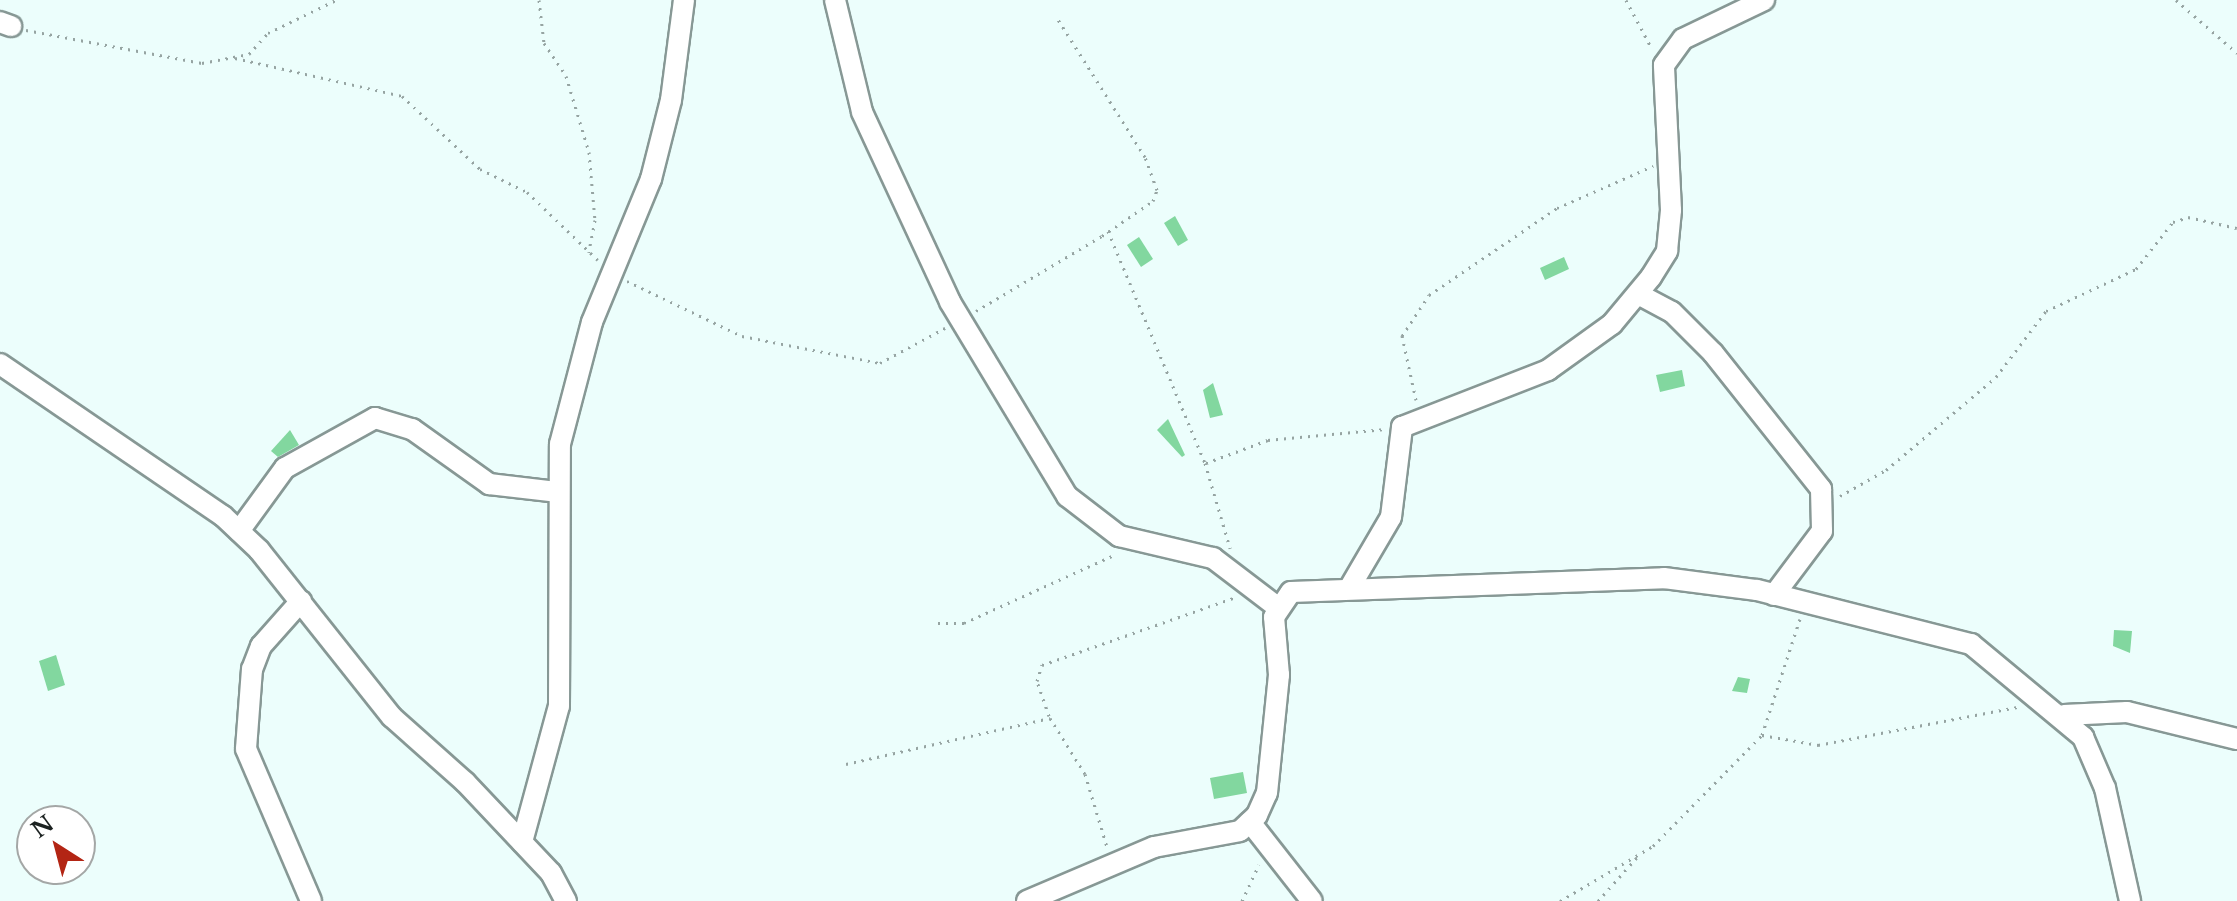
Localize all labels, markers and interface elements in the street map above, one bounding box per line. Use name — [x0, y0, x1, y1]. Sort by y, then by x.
north arrow — [16, 805, 96, 885]
text: N — [26, 810, 59, 844]

